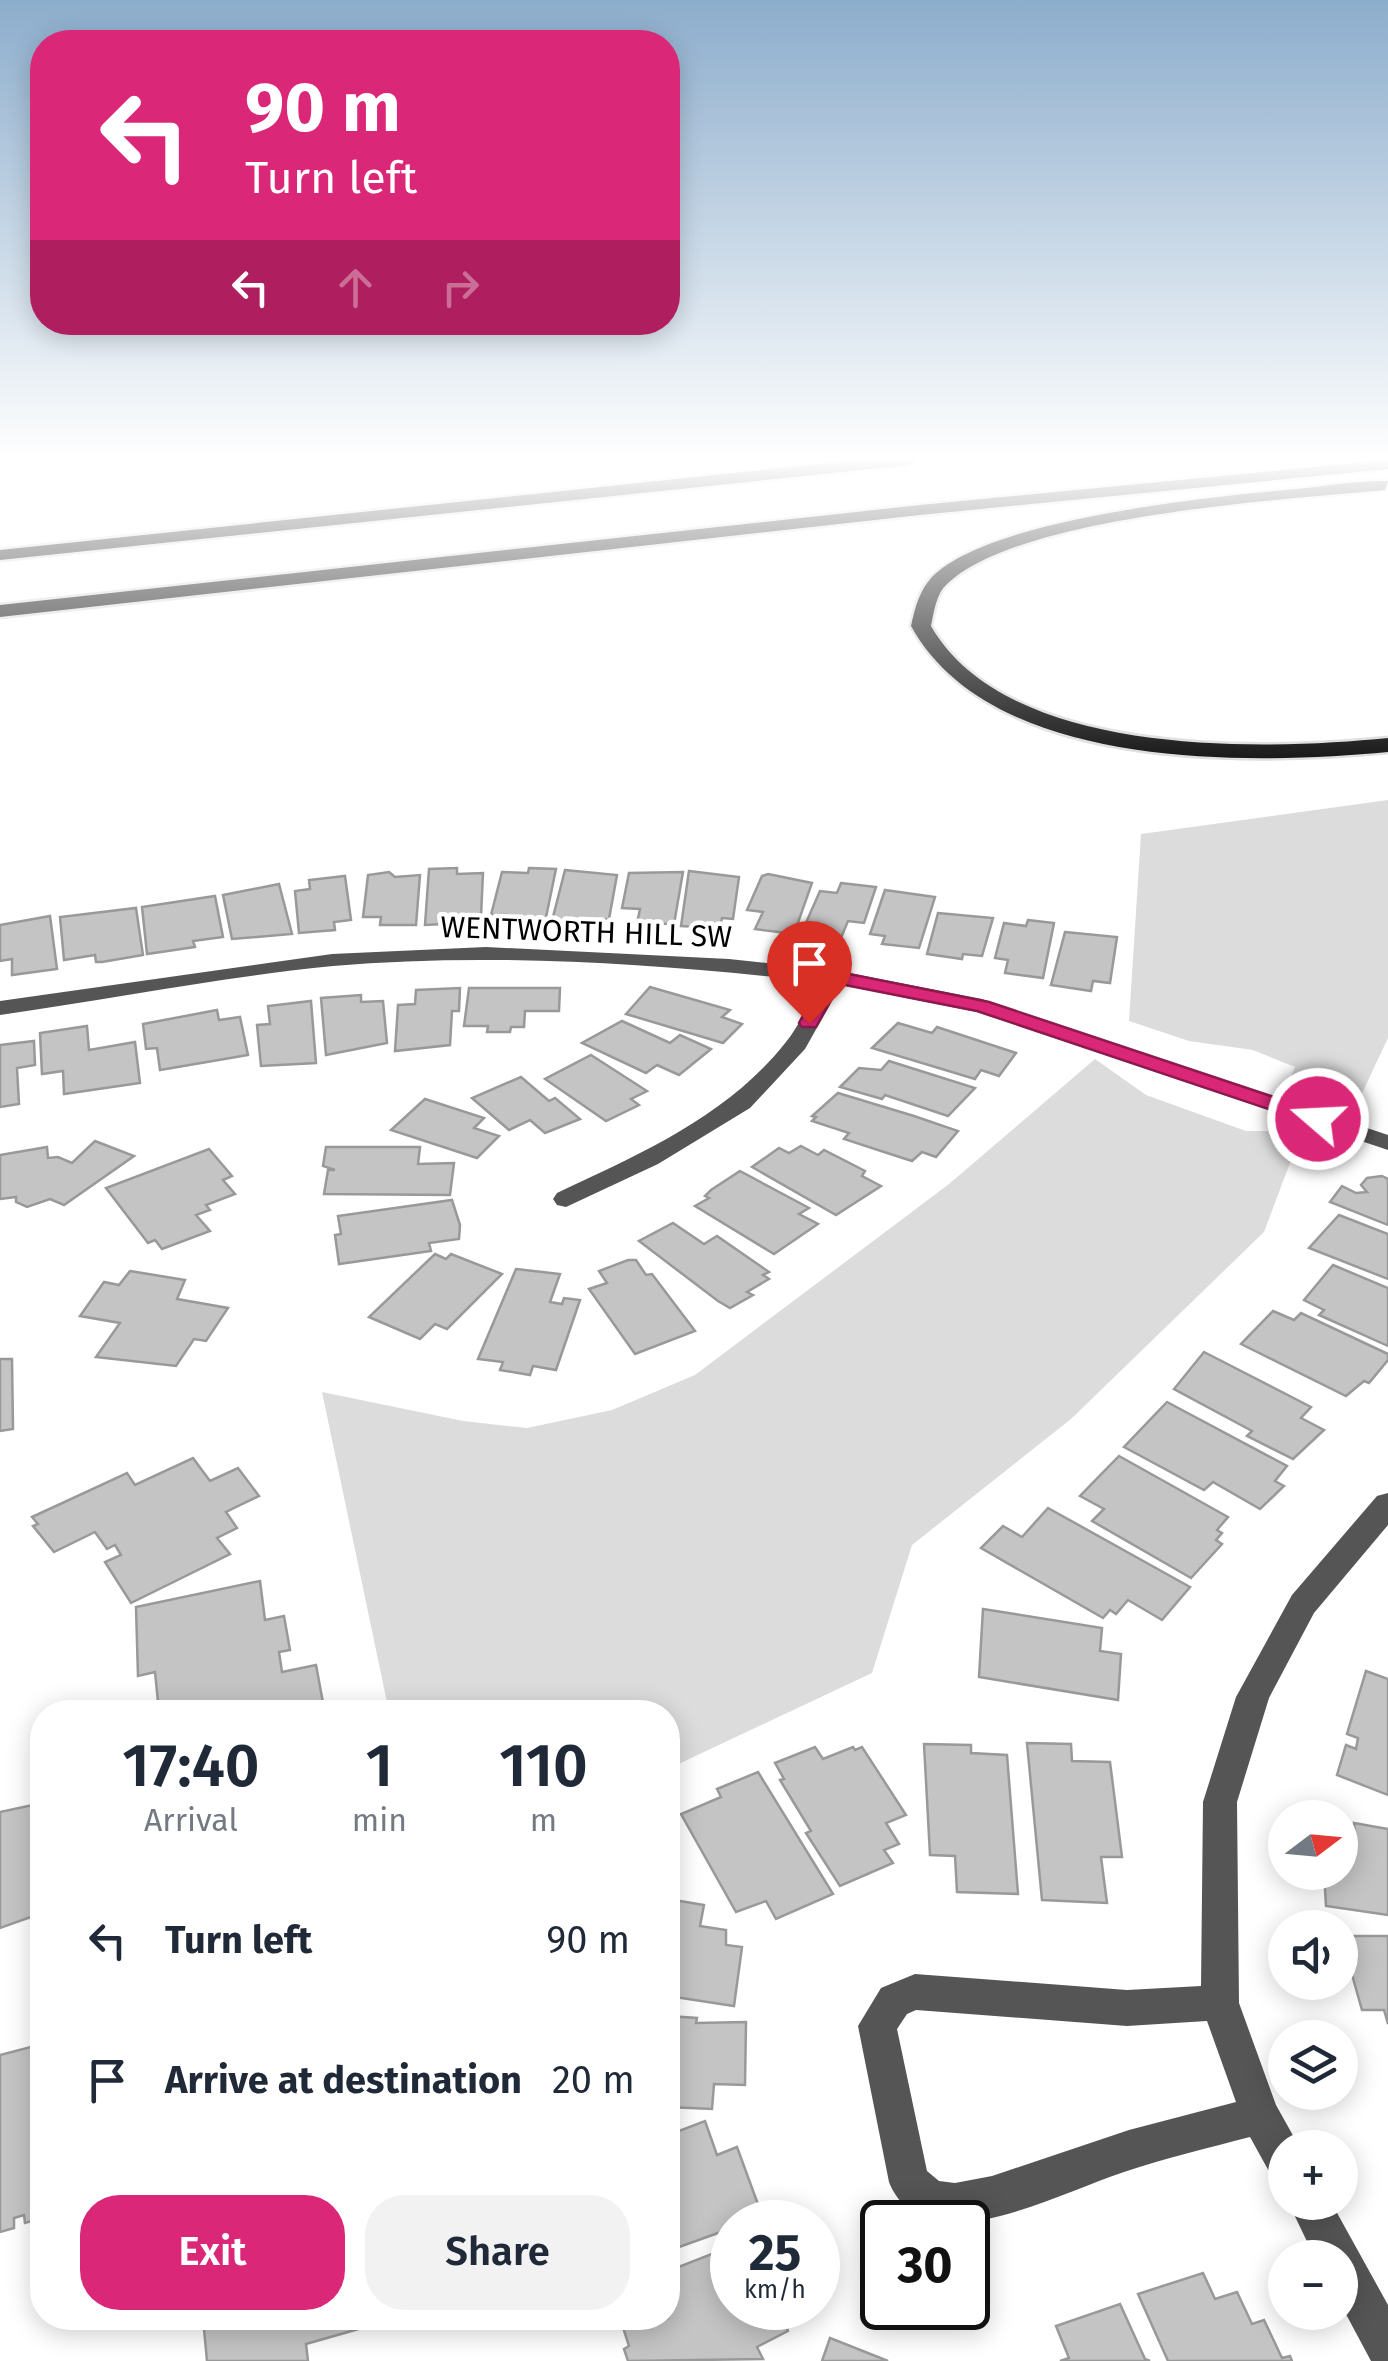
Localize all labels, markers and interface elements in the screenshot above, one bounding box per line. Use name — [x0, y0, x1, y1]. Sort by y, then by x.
text: 90 m — [245, 66, 401, 150]
icon: left — [80, 70, 210, 200]
text: Turn left — [245, 151, 417, 205]
icon: left — [223, 260, 278, 315]
icon: ahead — [328, 260, 383, 315]
icon: right — [433, 260, 488, 315]
street label: WENTWORTH HILL SW — [440, 909, 733, 955]
pin — [767, 921, 852, 1024]
icon: arrive — [782, 936, 837, 991]
position arrow — [1266, 1067, 1370, 1171]
text: 17:40 — [122, 1730, 260, 1802]
text: 1 — [366, 1730, 393, 1802]
text: 110 — [499, 1730, 588, 1802]
north arrow — [1268, 1800, 1358, 1890]
map controls — [1268, 1800, 1358, 2330]
text: Arrival — [144, 1801, 238, 1839]
text: min — [352, 1801, 407, 1839]
text: m — [530, 1801, 557, 1839]
button: sound — [1268, 1910, 1358, 2000]
icon: left — [80, 1913, 135, 1968]
text: Turn left — [165, 1917, 312, 1963]
text: 90 m — [546, 1917, 630, 1963]
button: layers — [1268, 2020, 1358, 2110]
icon: arrive — [80, 2053, 135, 2108]
text: Arrive at destination — [165, 2057, 522, 2103]
text: 20 m — [552, 2057, 635, 2103]
button: + — [1268, 2130, 1358, 2220]
button: Exit — [80, 2195, 345, 2310]
button: Share — [365, 2195, 630, 2310]
speed limit sign: 30 — [860, 2200, 990, 2330]
text: 25 — [749, 2223, 801, 2283]
button: − — [1268, 2240, 1358, 2330]
text: km/h — [744, 2275, 806, 2305]

